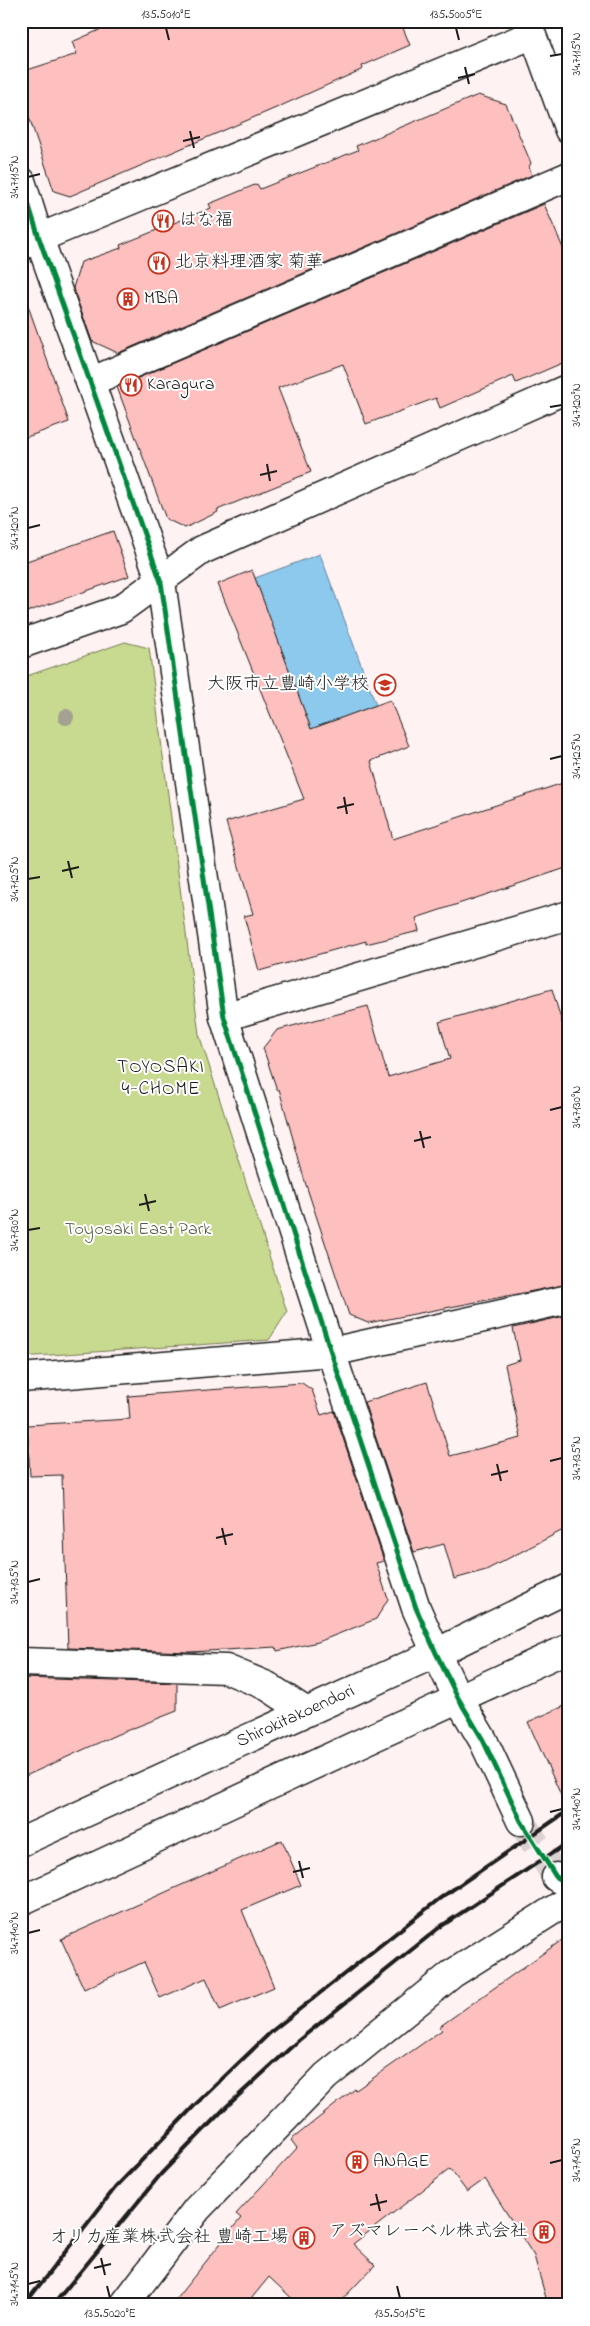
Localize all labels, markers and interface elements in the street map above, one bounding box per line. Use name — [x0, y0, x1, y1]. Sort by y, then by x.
text: 135.5010°E — [141, 6, 191, 24]
text: 135.5005°E — [430, 6, 482, 24]
text: 34.7115°N — [568, 32, 586, 76]
text: 34.7115°N — [6, 155, 24, 199]
place label: はな福 — [179, 208, 233, 234]
restaurant icon: はな福 — [151, 209, 175, 233]
place label: 北京料理酒家 菊華 — [175, 250, 324, 276]
restaurant icon: 北京料理酒家 菊華 — [147, 251, 171, 275]
place label: MBA — [144, 286, 178, 312]
building icon: MBA — [116, 287, 140, 311]
place label: Karagura — [147, 372, 214, 399]
restaurant icon: Karagura — [119, 373, 143, 397]
text: 34.7120°N — [568, 383, 586, 427]
text: 34.7120°N — [6, 506, 24, 550]
place label: 大阪市立豊崎小学校 — [207, 672, 369, 698]
school or university icon: 大阪市立豊崎小学校 — [373, 673, 397, 697]
text: 34.7125°N — [568, 733, 586, 779]
text: 34.7125°N — [6, 856, 24, 902]
district label: TOYOSAKI 4-CHOME — [117, 1054, 205, 1103]
text: 34.7130°N — [568, 1086, 586, 1128]
text: 34.7130°N — [6, 1209, 24, 1251]
park label: Toyosaki East Park — [65, 1217, 211, 1243]
text: 34.7135°N — [568, 1436, 586, 1480]
text: 34.7135°N — [6, 1560, 24, 1604]
street label: Shirokitakoendori — [233, 1679, 359, 1755]
text: 34.7140°N — [568, 1788, 586, 1830]
text: 34.7140°N — [6, 1912, 24, 1954]
text: 34.7145°N — [568, 2138, 586, 2182]
place label: ANAGE — [373, 2149, 430, 2175]
building icon: ANAGE — [345, 2150, 369, 2174]
place label: アズマレーベル株式会社 — [329, 2219, 528, 2245]
building icon: アズマレーベル株式会社 — [532, 2220, 556, 2244]
place label: オリカ産業株式会社 豊崎工場 — [50, 2225, 288, 2251]
building icon: オリカ産業株式会社 豊崎工場 — [292, 2226, 316, 2250]
text: 34.7145°N — [6, 2262, 24, 2306]
text: 135.5020°E — [84, 2305, 136, 2323]
text: 135.5015°E — [374, 2305, 426, 2323]

